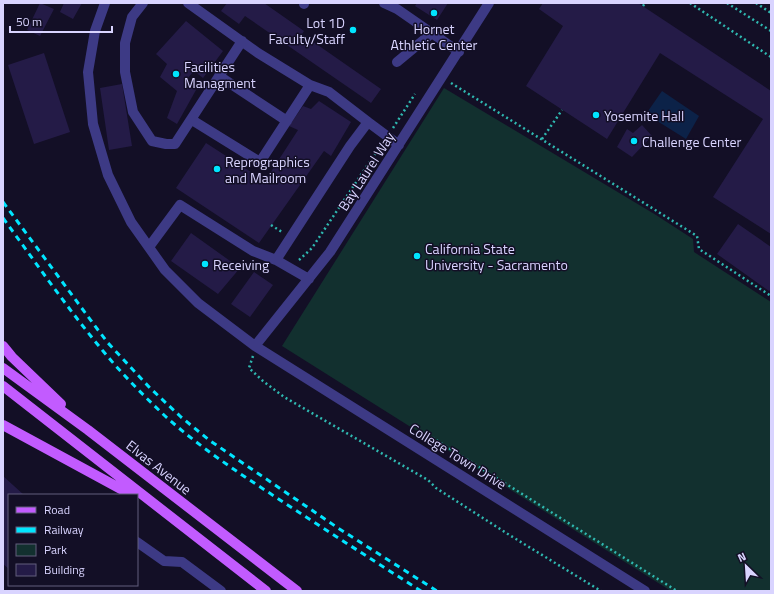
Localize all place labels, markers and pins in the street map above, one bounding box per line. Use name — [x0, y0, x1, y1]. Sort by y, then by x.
marker: Hornet Athletic Center — [429, 8, 439, 18]
place label: Lot 1D Faculty/Staff — [269, 12, 345, 49]
place label: Hornet Athletic Center — [391, 18, 478, 55]
marker: Lot 1D Faculty/Staff — [348, 25, 358, 35]
place label: Facilities Managment — [184, 56, 256, 93]
marker: Facilities Managment — [171, 69, 181, 79]
place label: Yosemite Hall — [604, 105, 684, 126]
marker: Yosemite Hall — [591, 110, 601, 120]
place label: Challenge Center — [642, 131, 742, 152]
marker: Challenge Center — [629, 136, 639, 146]
place label: Reprographics and Mailroom — [225, 151, 310, 188]
marker: Reprographics and Mailroom — [212, 164, 222, 174]
place label: California State University - Sacramento — [425, 238, 568, 275]
marker: California State University - Sacramento — [412, 251, 422, 261]
place label: Receiving — [213, 254, 269, 275]
marker: Receiving — [200, 259, 210, 269]

